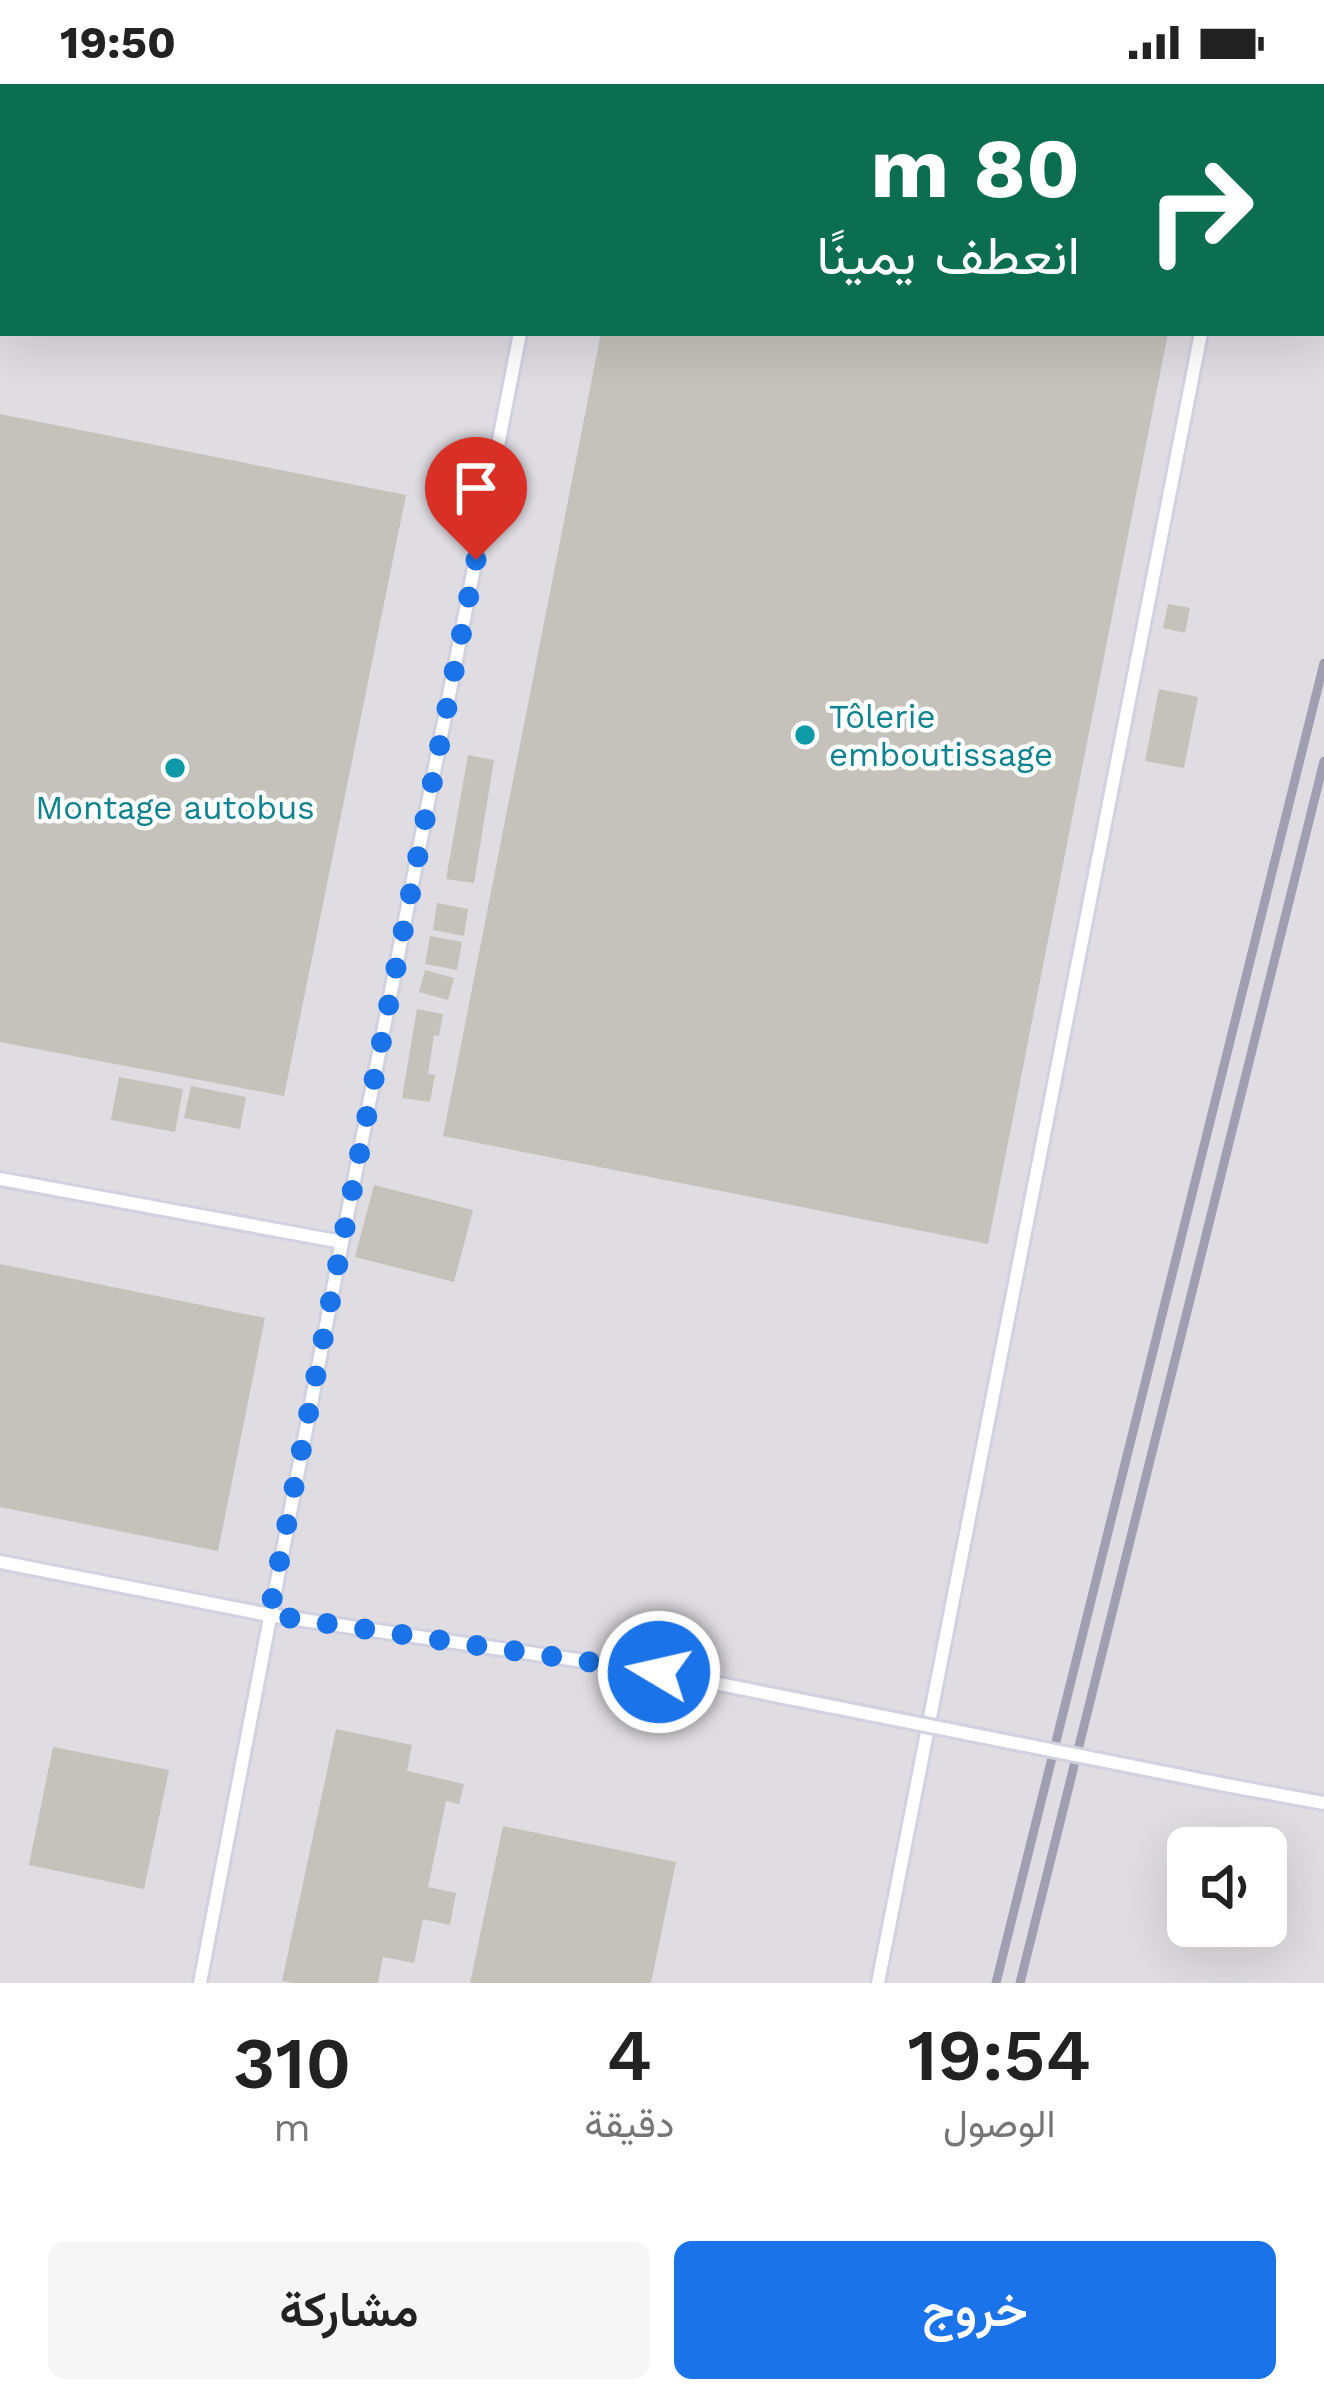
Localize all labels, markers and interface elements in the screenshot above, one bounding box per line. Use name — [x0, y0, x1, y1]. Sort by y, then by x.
text: 19:50 — [60, 16, 176, 69]
text: 80 m — [870, 119, 1080, 217]
icon: right — [1122, 132, 1278, 288]
text: انعطف يمينًا — [816, 224, 1080, 287]
pin — [425, 437, 527, 560]
icon: arrive — [443, 455, 509, 521]
place label: Tôlerie emboutissage — [829, 697, 1053, 774]
marker: Tôlerie emboutissage — [792, 722, 818, 748]
marker: Montage autobus — [162, 755, 188, 781]
place label: Montage autobus — [35, 788, 315, 827]
position arrow — [596, 1609, 722, 1735]
map controls — [1167, 1827, 1287, 1947]
button: sound — [1167, 1827, 1287, 1947]
text: 4 — [607, 2013, 652, 2097]
text: 19:54 — [908, 2013, 1091, 2097]
text: 310 — [233, 2021, 351, 2105]
text: دقيقة — [584, 2101, 675, 2146]
text: الوصول — [943, 2101, 1056, 2146]
text: m — [274, 2105, 311, 2150]
button: مشاركة — [48, 2241, 650, 2379]
button: خروج — [674, 2241, 1276, 2379]

